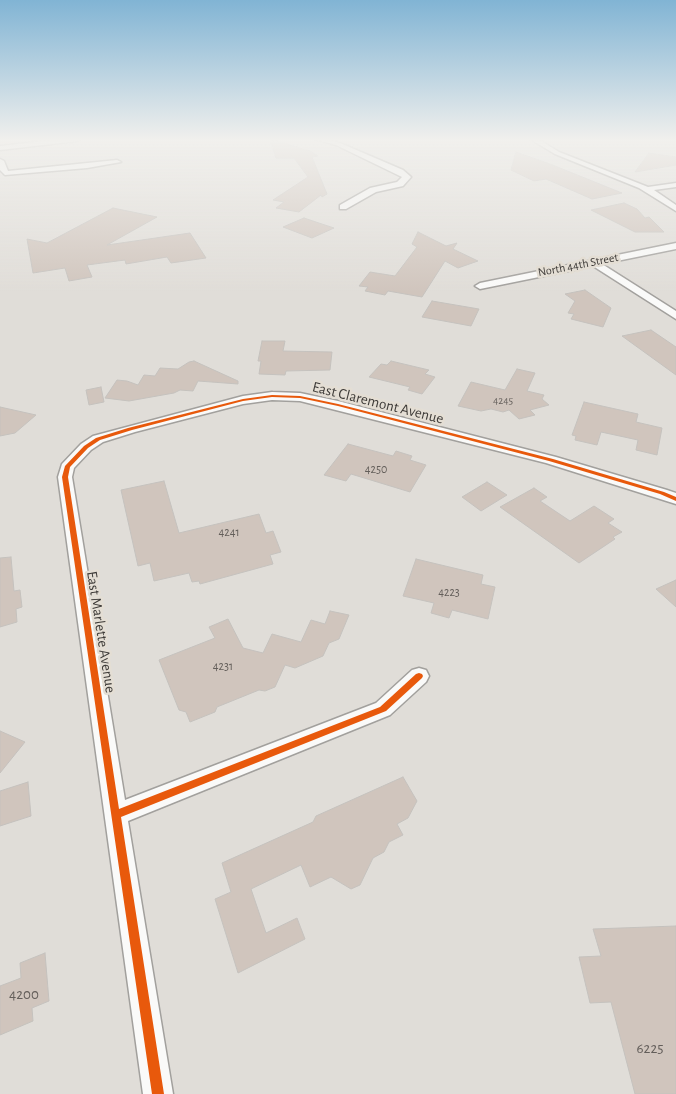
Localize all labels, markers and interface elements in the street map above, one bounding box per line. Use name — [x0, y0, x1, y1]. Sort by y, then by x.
street label: North 44th Street — [537, 250, 619, 280]
street label: East Claremont Avenue — [311, 378, 445, 428]
house number: 4245 — [493, 394, 513, 408]
house number: 4250 — [365, 462, 387, 476]
house number: 4241 — [218, 525, 240, 539]
street label: East Marlette Avenue — [82, 570, 120, 694]
house number: 4223 — [438, 585, 460, 599]
house number: 4231 — [213, 659, 233, 673]
house number: 4200 — [9, 985, 39, 1003]
house number: 6225 — [637, 1039, 663, 1057]

